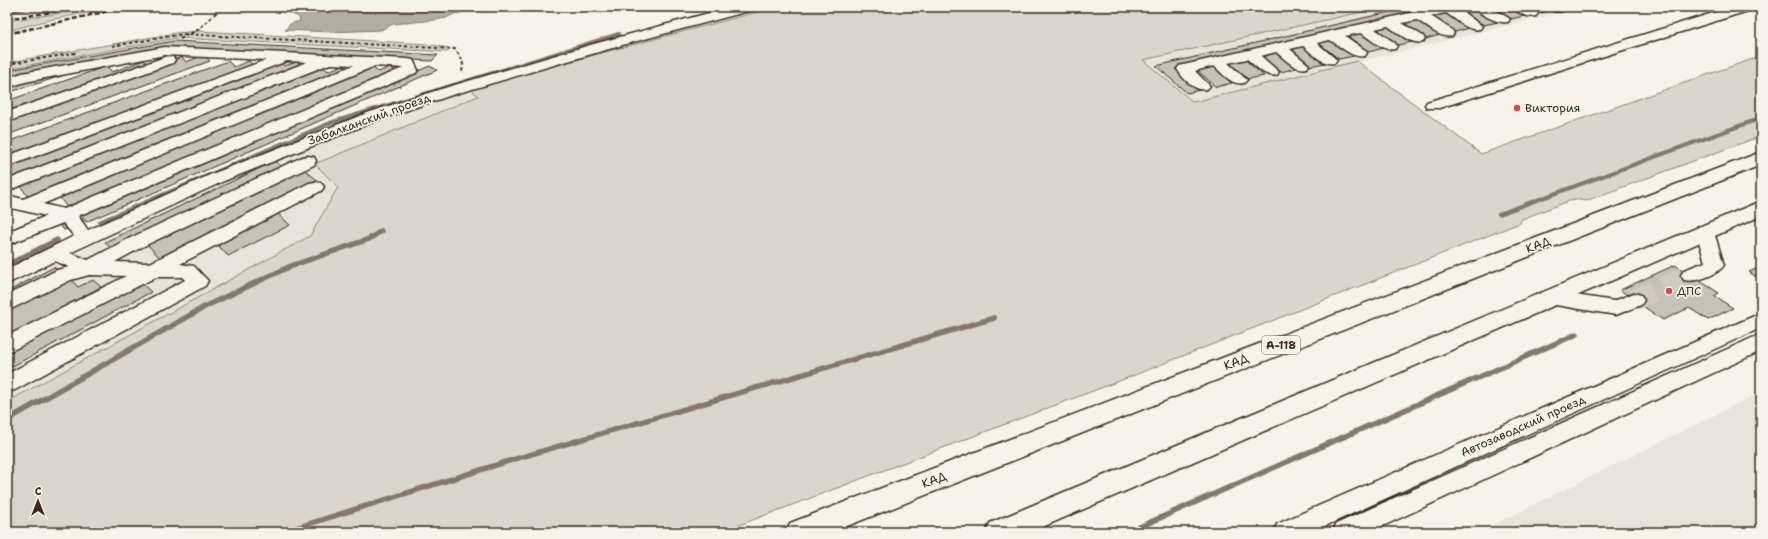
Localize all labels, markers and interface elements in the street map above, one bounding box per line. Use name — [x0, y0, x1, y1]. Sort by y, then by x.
street label: Забалканский проезд — [305, 89, 433, 149]
place label: Виктория — [1525, 100, 1580, 116]
marker: Виктория — [1512, 103, 1522, 113]
street label: КАД — [1524, 233, 1552, 257]
place label: ДПС — [1677, 283, 1701, 299]
marker: ДПС — [1664, 286, 1674, 296]
road number: А-118 — [1262, 336, 1300, 354]
street label: КАД — [1222, 350, 1250, 374]
street label: Автозаводский проезд — [1458, 391, 1588, 461]
street label: КАД — [920, 468, 948, 492]
north arrow — [18, 481, 58, 521]
text: С — [35, 484, 42, 499]

